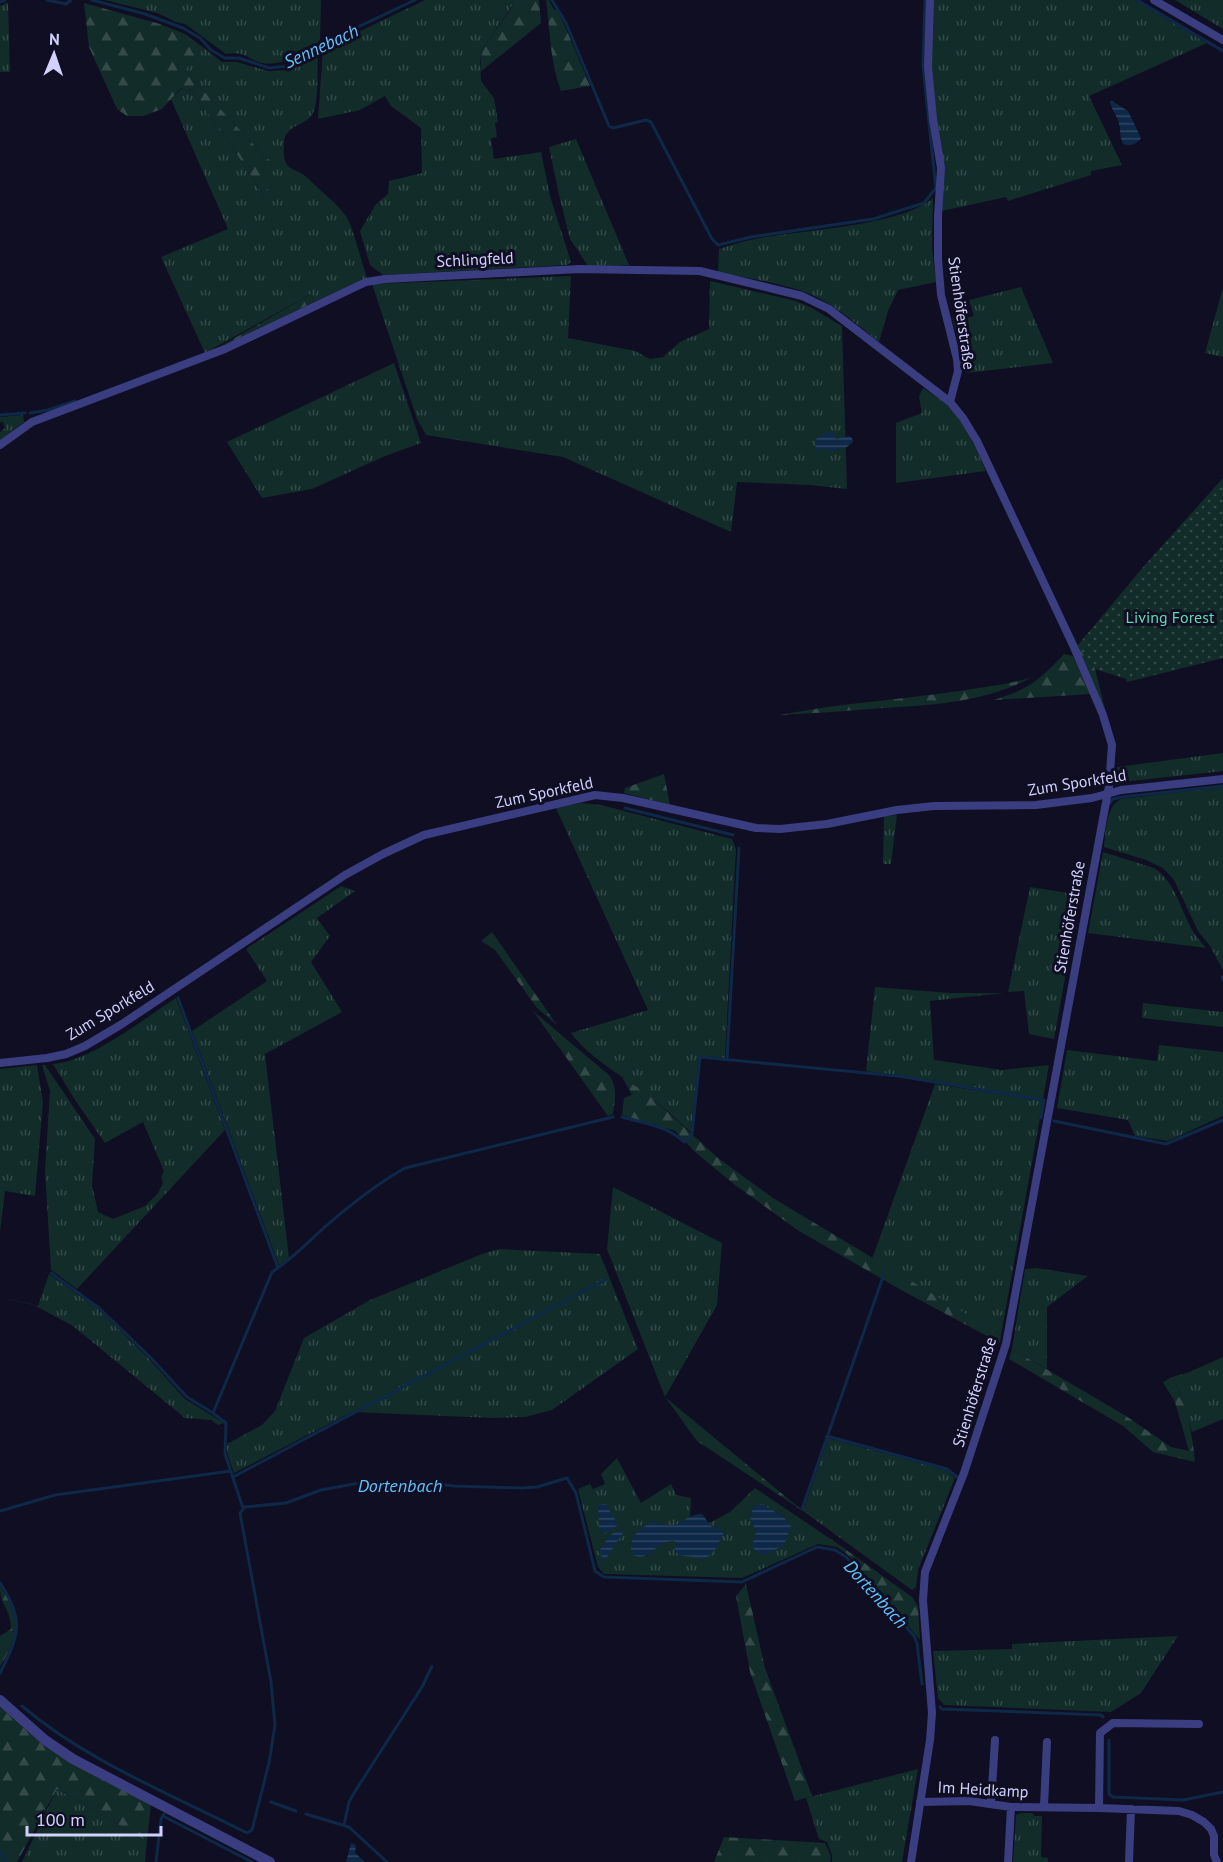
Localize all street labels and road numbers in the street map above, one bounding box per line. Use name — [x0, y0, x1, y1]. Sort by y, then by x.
street label: Schlingfeld — [436, 247, 514, 271]
street label: Stienhöferstraße — [944, 255, 980, 371]
street label: Zum Sporkfeld — [1026, 764, 1128, 800]
street label: Zum Sporkfeld — [493, 772, 595, 812]
street label: Stienhöferstraße — [1049, 859, 1089, 975]
street label: Zum Sporkfeld — [62, 976, 158, 1044]
street label: Stienhöferstraße — [948, 1335, 1000, 1449]
street label: Im Heidkamp — [937, 1777, 1029, 1801]

